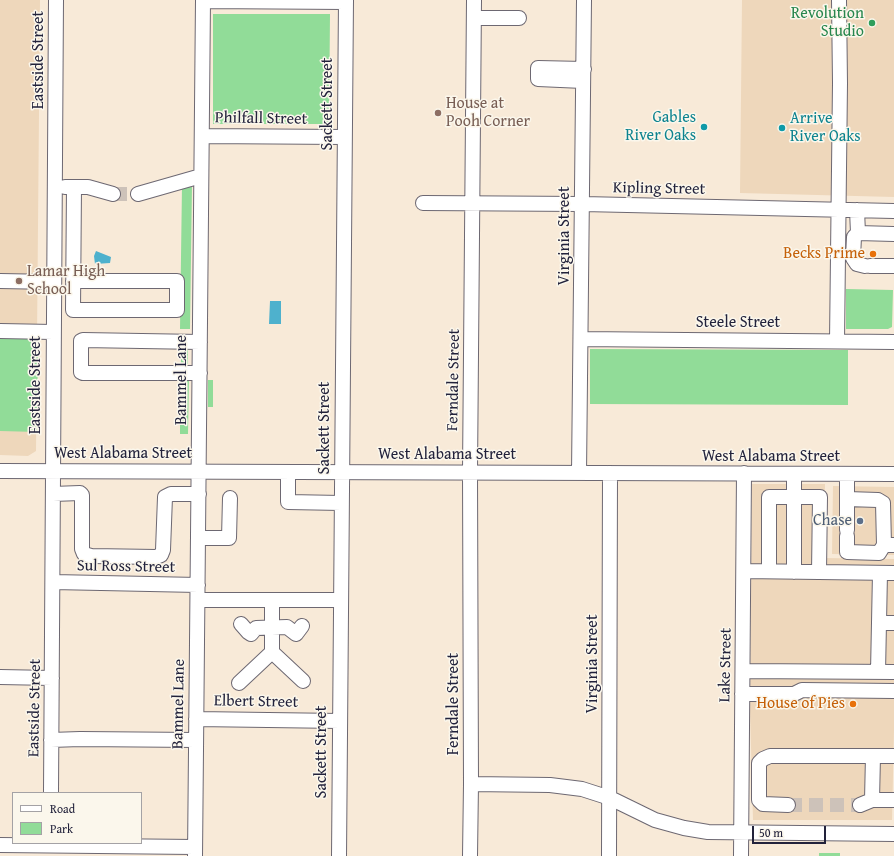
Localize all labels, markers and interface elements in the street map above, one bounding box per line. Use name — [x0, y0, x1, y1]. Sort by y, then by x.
place label: Revolution Studio — [791, 4, 864, 42]
street label: Eastside Street — [29, 11, 49, 109]
marker: Revolution Studio — [867, 18, 877, 28]
street label: Sackett Street — [318, 58, 338, 150]
place label: House at Pooh Corner — [446, 94, 530, 132]
marker: House at Pooh Corner — [433, 108, 443, 118]
place label: Gables River Oaks — [625, 108, 696, 146]
street label: Philfall Street — [215, 109, 307, 129]
place label: Arrive River Oaks — [790, 109, 861, 147]
marker: Gables River Oaks — [699, 122, 709, 132]
marker: Arrive River Oaks — [777, 123, 787, 133]
street label: Kipling Street — [613, 179, 705, 199]
street label: Virginia Street — [555, 186, 575, 286]
place label: Becks Prime — [783, 244, 865, 264]
marker: Becks Prime — [868, 249, 878, 259]
place label: Lamar High School — [27, 262, 105, 300]
marker: Lamar High School — [14, 276, 24, 286]
street label: Steele Street — [696, 313, 780, 333]
street label: Ferndale Street — [444, 329, 464, 431]
street label: Bammel Lane — [172, 335, 192, 425]
street label: Eastside Street — [26, 336, 46, 434]
street label: Sackett Street — [315, 382, 335, 474]
street label: West Alabama Street — [54, 444, 192, 464]
street label: West Alabama Street — [378, 445, 516, 465]
street label: West Alabama Street — [702, 447, 840, 467]
place label: Chase — [813, 511, 852, 531]
marker: Chase — [855, 516, 865, 526]
street label: Sul Ross Street — [77, 557, 175, 577]
street label: Virginia Street — [583, 614, 603, 714]
street label: Lake Street — [716, 628, 736, 702]
street label: Ferndale Street — [444, 653, 464, 755]
street label: Eastside Street — [25, 659, 45, 757]
street label: Bammel Lane — [169, 659, 189, 749]
street label: Elbert Street — [214, 692, 298, 712]
place label: House of Pies — [756, 694, 845, 714]
marker: House of Pies — [848, 699, 858, 709]
street label: Sackett Street — [312, 706, 332, 798]
legend — [12, 792, 142, 844]
text: Road — [50, 800, 75, 817]
scale bar — [754, 818, 828, 844]
text: Park — [50, 820, 73, 837]
text: 50 m — [759, 824, 783, 841]

